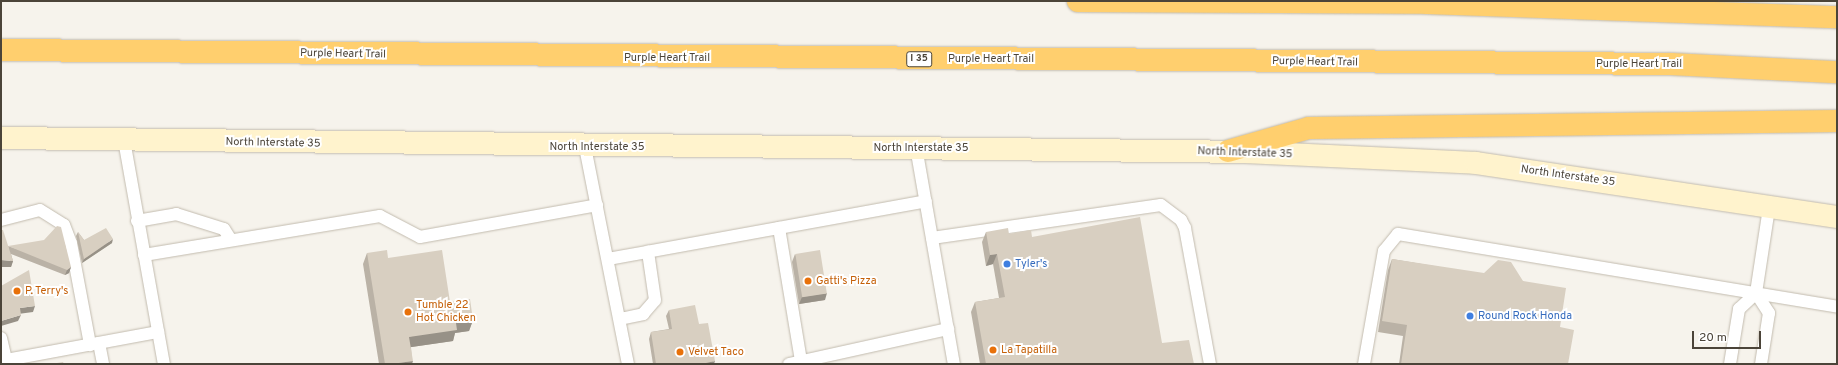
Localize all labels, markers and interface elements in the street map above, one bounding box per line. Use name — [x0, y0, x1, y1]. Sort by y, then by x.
street label: Purple Heart Trail — [300, 47, 386, 61]
street label: Purple Heart Trail — [624, 51, 710, 65]
road number: I 35 — [906, 51, 932, 67]
street label: Purple Heart Trail — [948, 52, 1034, 66]
street label: Purple Heart Trail — [1272, 55, 1358, 69]
street label: Purple Heart Trail — [1596, 57, 1682, 71]
street label: North Interstate 35 — [225, 136, 321, 150]
street label: North Interstate 35 — [549, 140, 645, 154]
street label: North Interstate 35 — [873, 141, 969, 155]
street label: North Interstate 35 — [1197, 145, 1293, 161]
street label: North Interstate 35 — [1520, 163, 1616, 189]
place label: Tyler's — [1015, 257, 1047, 271]
marker: Tyler's — [1002, 259, 1012, 269]
place label: Gatti's Pizza — [816, 274, 877, 288]
marker: Gatti's Pizza — [803, 276, 813, 286]
place label: P. Terry's — [25, 284, 69, 298]
marker: P. Terry's — [12, 286, 22, 296]
place label: Tumble 22 Hot Chicken — [416, 299, 476, 325]
marker: Tumble 22 Hot Chicken — [403, 307, 413, 317]
place label: Round Rock Honda — [1478, 309, 1572, 323]
marker: Round Rock Honda — [1465, 311, 1475, 321]
scale bar — [1694, 323, 1763, 349]
text: 20 m — [1699, 330, 1727, 346]
place label: La Tapatilla — [1001, 343, 1057, 357]
place label: Velvet Taco — [688, 345, 744, 359]
marker: La Tapatilla — [988, 345, 998, 355]
marker: Velvet Taco — [675, 347, 685, 357]

